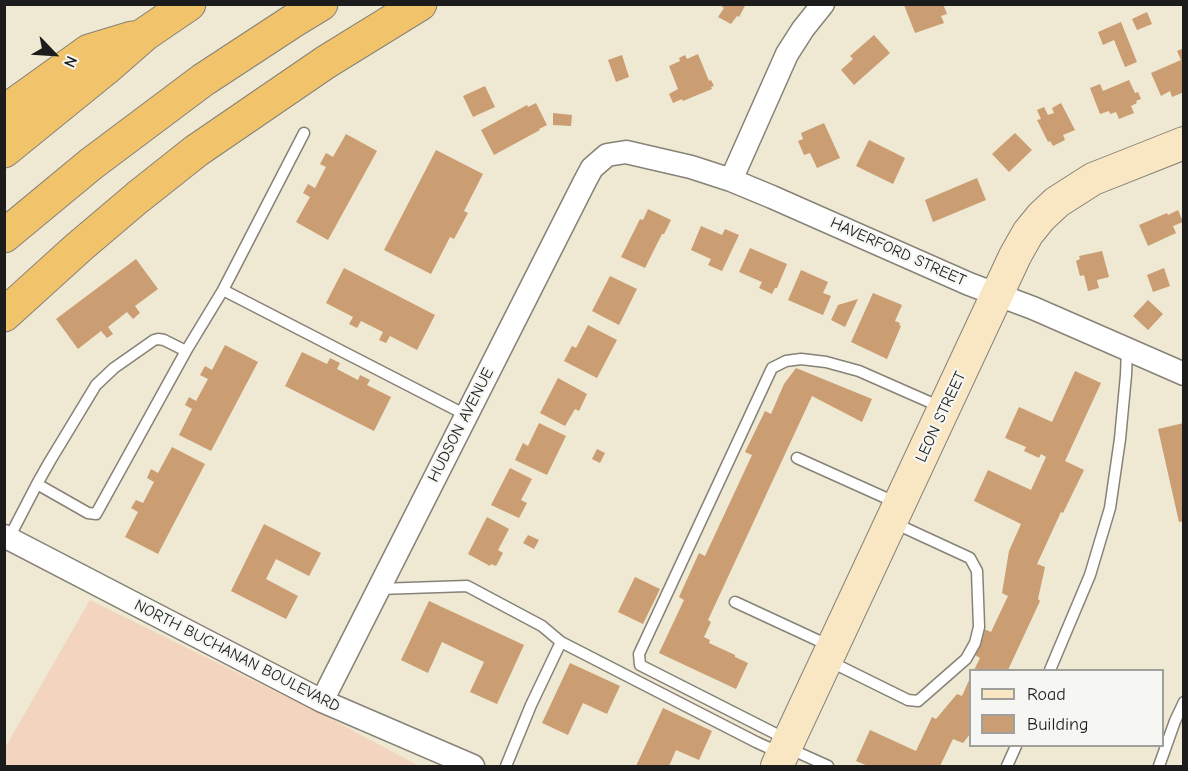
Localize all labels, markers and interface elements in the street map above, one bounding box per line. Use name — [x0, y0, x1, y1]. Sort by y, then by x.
north arrow — [24, 24, 84, 84]
text: N — [60, 53, 81, 70]
street label: HAVERFORD STREET — [827, 213, 969, 291]
street label: HUDSON AVENUE — [424, 365, 498, 485]
street label: LEON STREET — [912, 369, 970, 465]
street label: NORTH BUCHANAN BOULEVARD — [131, 596, 343, 716]
legend — [969, 669, 1164, 747]
text: Road — [1027, 684, 1066, 705]
text: Building — [1027, 714, 1089, 735]

